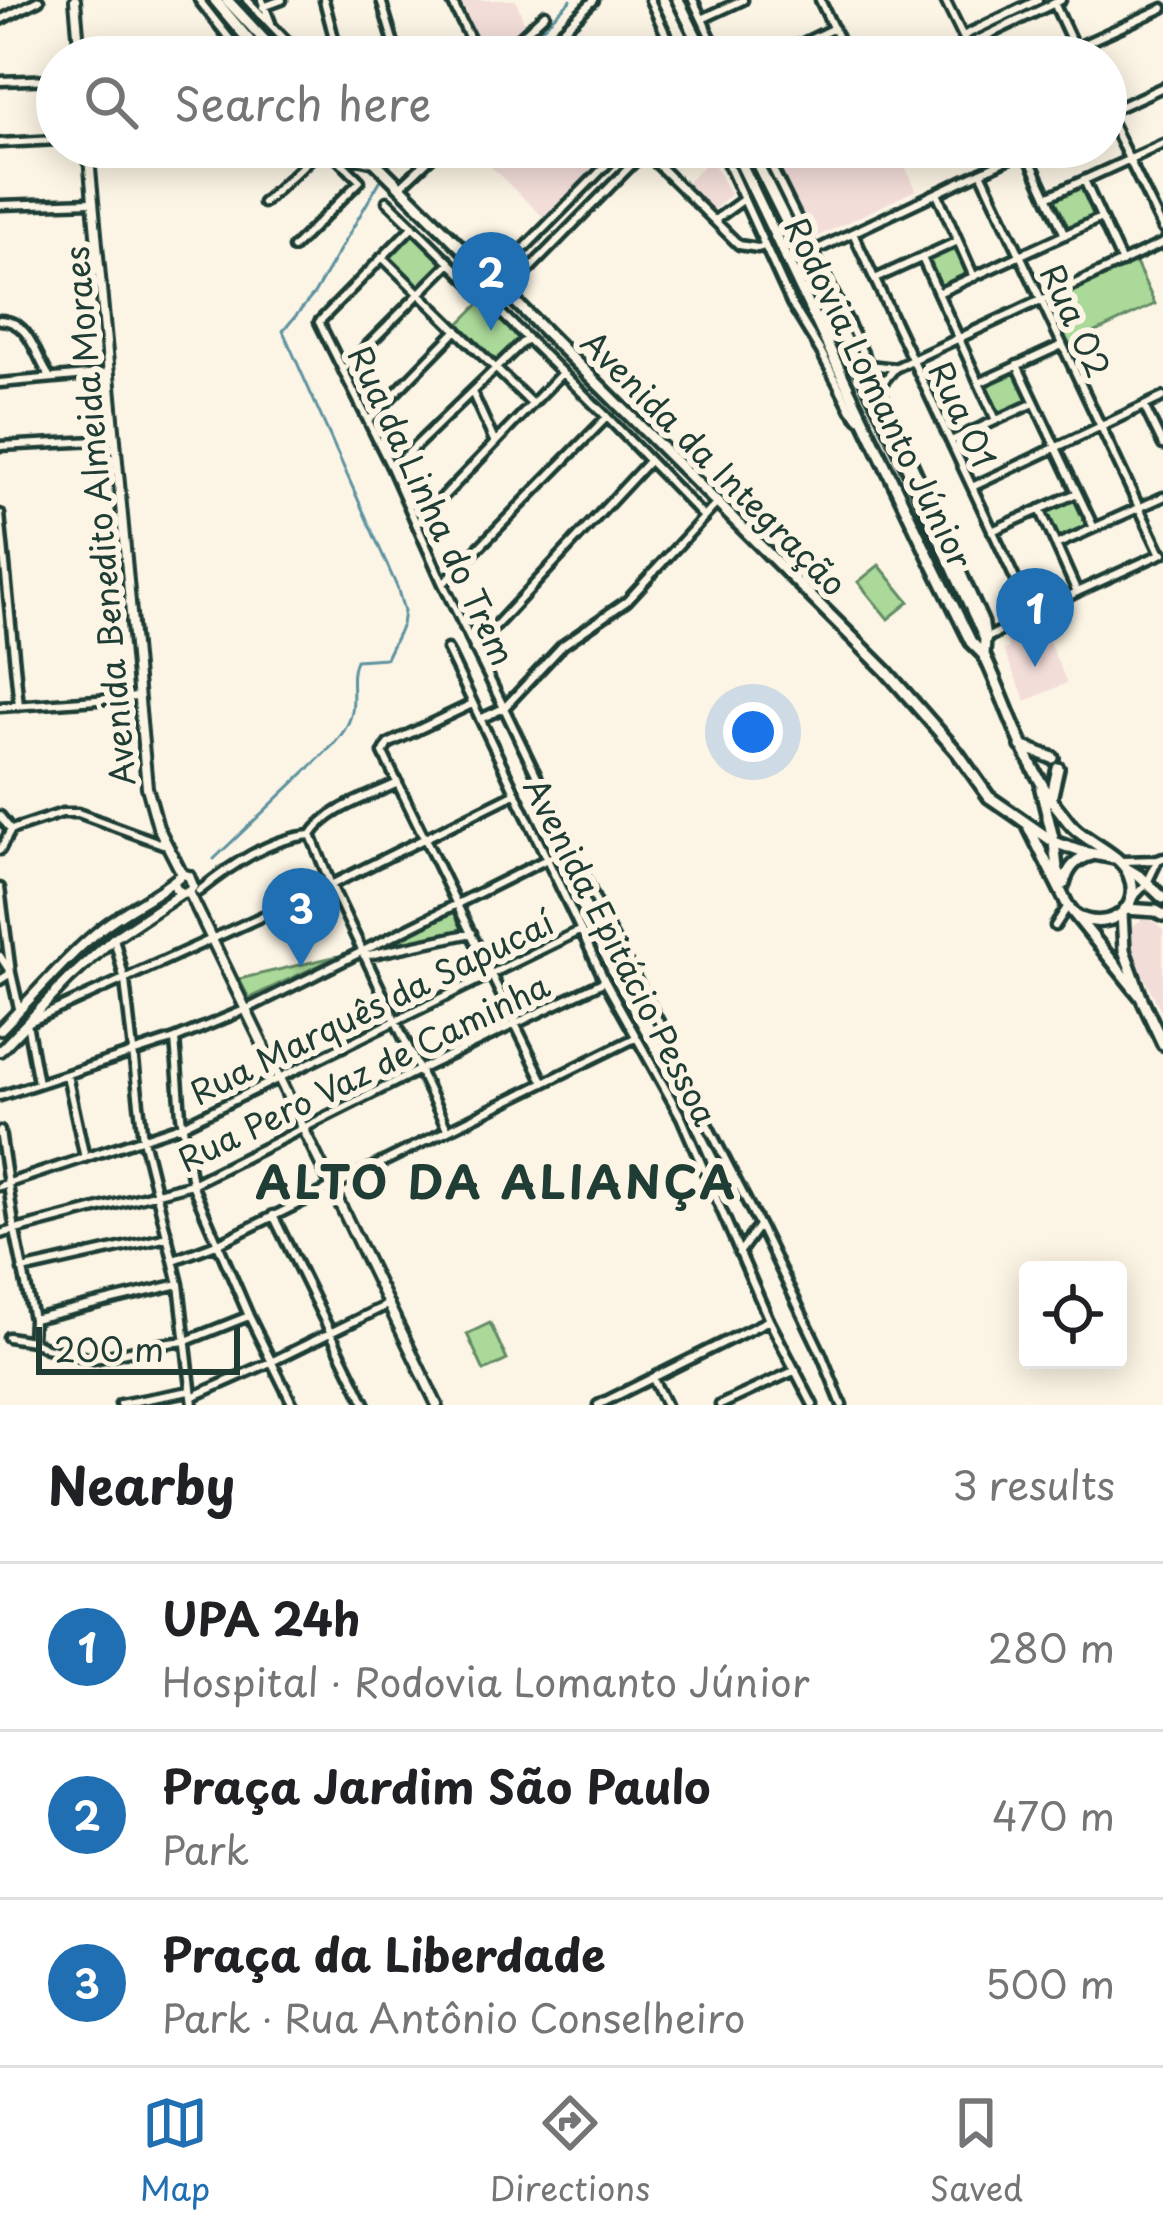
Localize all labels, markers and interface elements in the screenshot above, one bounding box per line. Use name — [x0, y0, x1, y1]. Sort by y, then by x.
search box — [36, 36, 1127, 168]
text: Search here — [174, 68, 431, 136]
icon: search — [78, 69, 144, 135]
street label: Rodovia Lomanto Júnior — [773, 208, 987, 576]
pin: 2 — [452, 232, 530, 331]
street label: Avenida Benedito Almeida Moraes — [49, 244, 147, 788]
street label: Rua 02 — [1029, 255, 1125, 385]
street label: Avenida da Integração — [571, 318, 859, 606]
street label: Rua da Linha do Trem — [337, 337, 529, 673]
street label: Rua 01 — [918, 352, 1010, 476]
pin: 1 — [996, 568, 1074, 667]
your location — [723, 702, 783, 762]
street label: Avenida Epitácio Pessoa — [512, 768, 732, 1134]
pin: 3 — [262, 868, 340, 967]
street label: Rua Marquês da Sapucaí — [181, 896, 561, 1116]
street label: Rua Pero Vaz de Caminha — [169, 959, 557, 1183]
district label: ALTO DA ALIANÇA — [256, 1146, 738, 1214]
map controls — [1019, 1261, 1127, 1369]
button: locate — [1019, 1261, 1127, 1369]
scale bar — [36, 1321, 240, 1374]
text: 200 m — [54, 1323, 164, 1373]
text: Nearby — [48, 1445, 235, 1522]
text: 3 results — [952, 1454, 1115, 1513]
text: UPA 24h — [162, 1583, 361, 1651]
text: 1 — [78, 1617, 96, 1676]
text: 280 m — [988, 1617, 1115, 1676]
text: Hospital · Rodovia Lomanto Júnior — [162, 1651, 809, 1710]
text: Praça Jardim São Paulo — [162, 1751, 710, 1819]
text: 2 — [73, 1785, 101, 1844]
text: 470 m — [992, 1785, 1115, 1844]
text: Park — [162, 1819, 249, 1878]
text: Praça da Liberdade — [162, 1919, 606, 1987]
text: 3 — [74, 1953, 100, 2012]
text: 500 m — [985, 1953, 1115, 2012]
text: Park · Rua Antônio Conselheiro — [162, 1987, 746, 2046]
tab: Map — [140, 2090, 210, 2212]
tab: Directions — [490, 2090, 650, 2212]
tab: Saved — [930, 2090, 1023, 2212]

